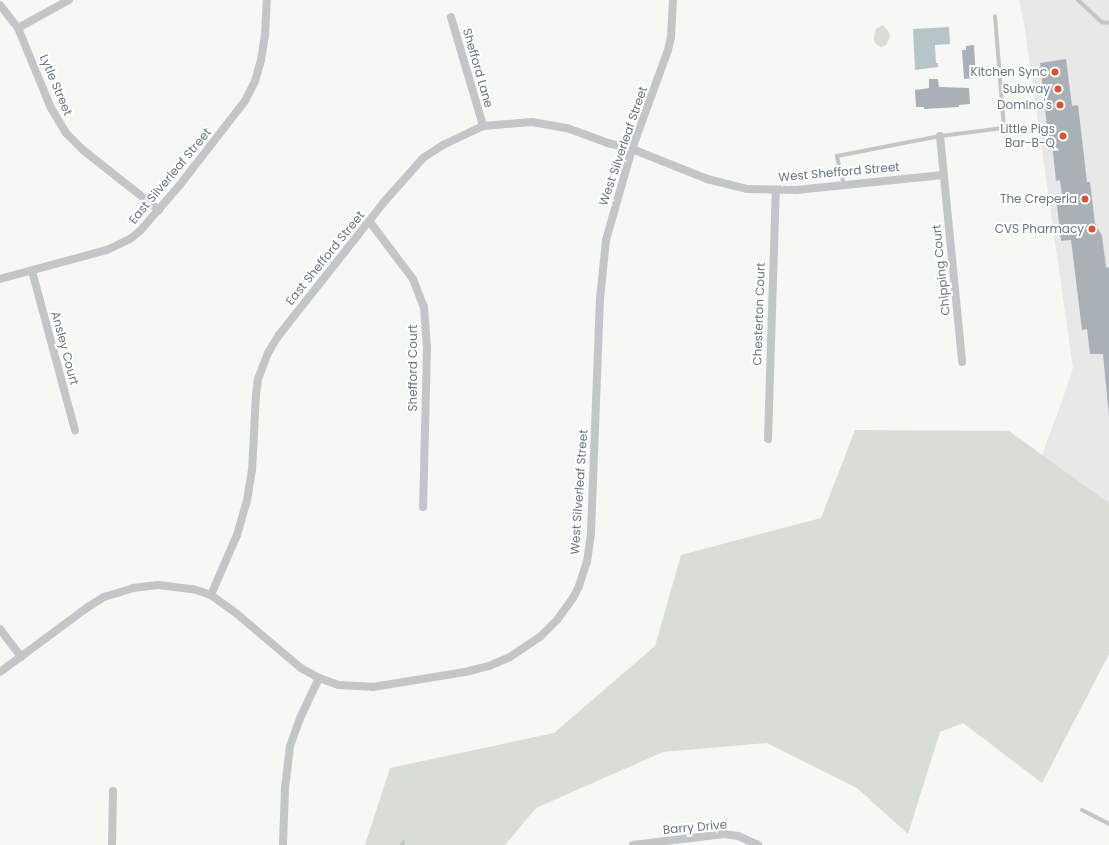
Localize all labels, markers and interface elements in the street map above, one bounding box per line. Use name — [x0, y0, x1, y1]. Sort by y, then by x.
street label: Shefford Lane — [460, 27, 496, 109]
street label: Lytle Street — [37, 52, 75, 118]
place label: Kitchen Sync — [970, 65, 1047, 79]
marker: Kitchen Sync — [1050, 67, 1060, 77]
place label: Subway — [1002, 82, 1050, 96]
street label: West Silverleaf Street — [596, 84, 650, 208]
marker: Subway — [1053, 84, 1063, 94]
place label: Domino's — [997, 98, 1052, 112]
marker: Domino's — [1055, 100, 1065, 110]
place label: Little Pigs Bar-B-Q — [1000, 122, 1055, 150]
street label: East Silverleaf Street — [126, 125, 214, 227]
marker: Little Pigs Bar-B-Q — [1058, 131, 1068, 141]
street label: West Shefford Street — [778, 160, 900, 184]
place label: The Creperia — [1000, 192, 1077, 206]
marker: The Creperia — [1080, 194, 1090, 204]
street label: East Shefford Street — [283, 208, 367, 308]
place label: CVS Pharmacy — [995, 222, 1084, 236]
street label: Chipping Court — [929, 224, 953, 316]
marker: CVS Pharmacy — [1087, 224, 1097, 234]
street label: Chesterton Court — [750, 262, 768, 366]
street label: Ansley Court — [48, 310, 82, 386]
street label: Shefford Court — [406, 325, 420, 411]
street label: West Silverleaf Street — [567, 429, 591, 555]
street label: Barry Drive — [662, 817, 728, 837]

